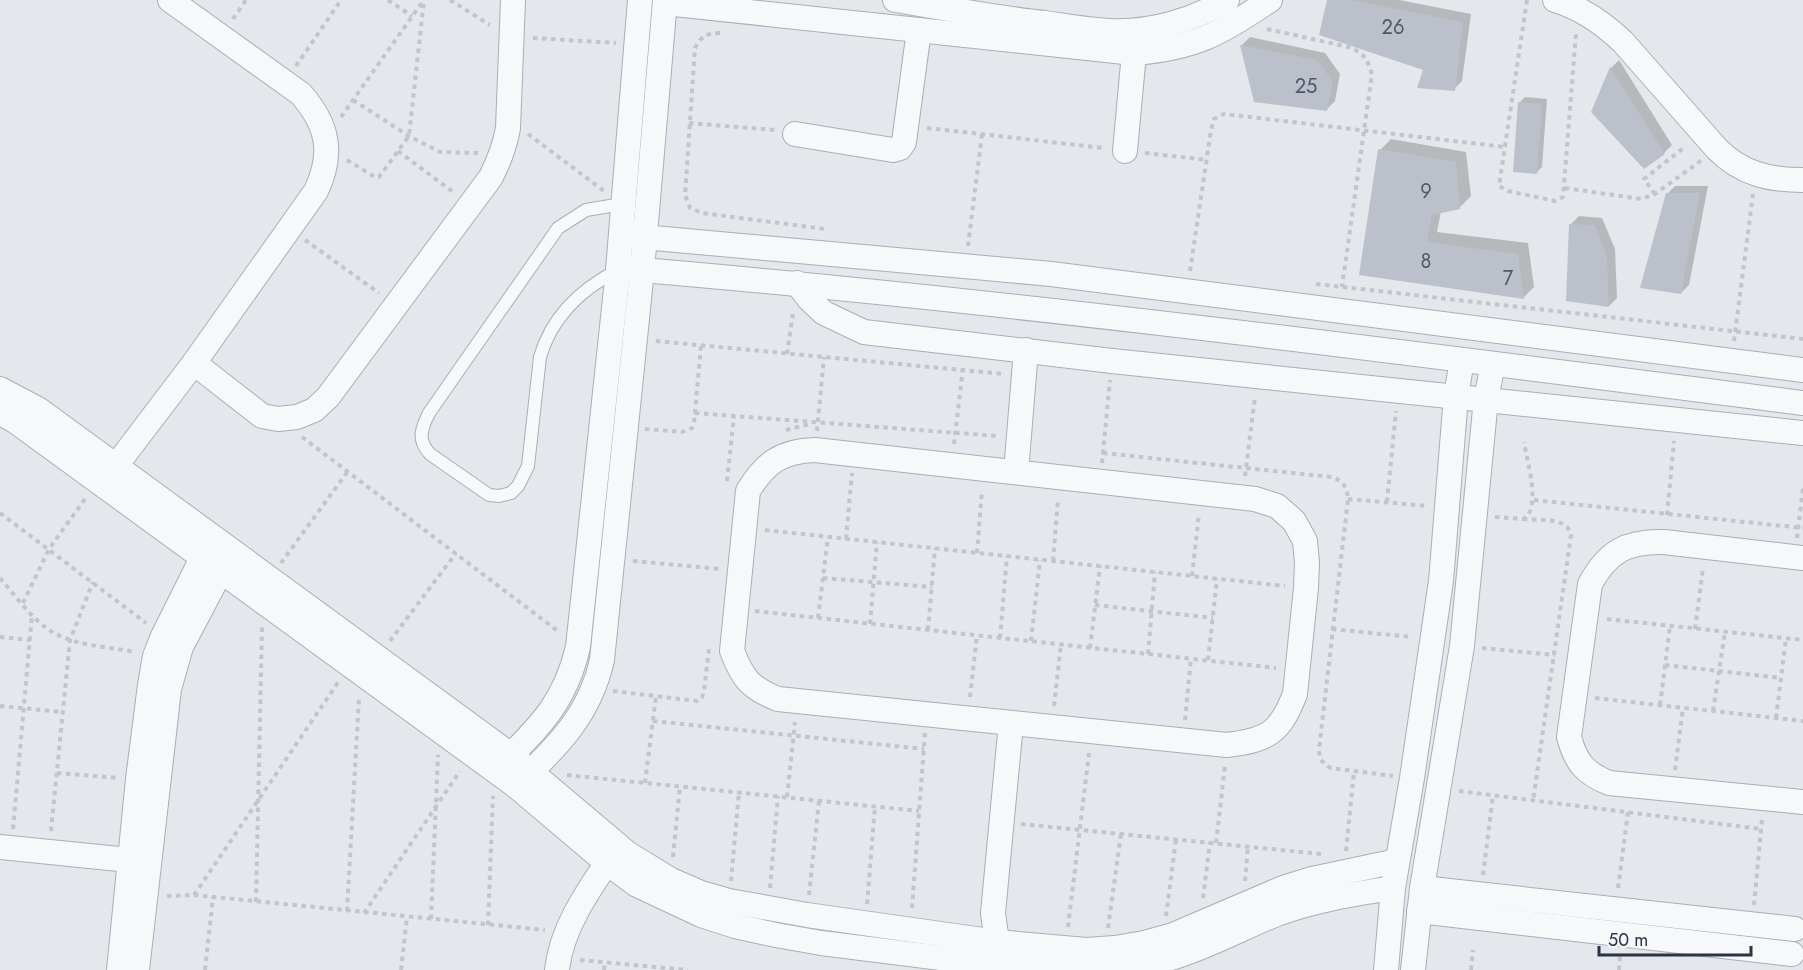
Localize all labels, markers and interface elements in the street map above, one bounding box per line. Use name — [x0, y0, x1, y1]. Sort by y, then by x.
house number: 26 — [1382, 13, 1404, 42]
house number: 25 — [1295, 72, 1317, 101]
house number: 9 — [1420, 177, 1432, 206]
house number: 8 — [1421, 247, 1431, 276]
house number: 7 — [1503, 264, 1514, 293]
scale bar — [1599, 919, 1750, 957]
text: 50 m — [1608, 927, 1648, 953]

